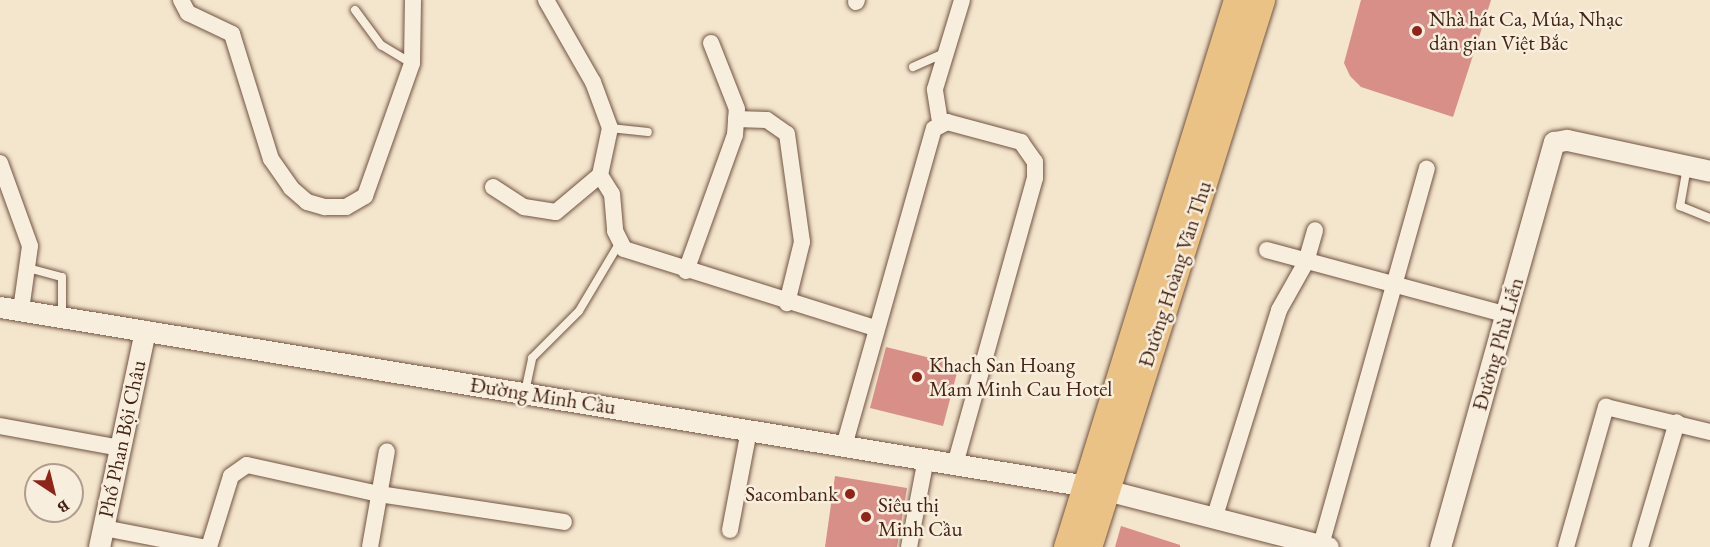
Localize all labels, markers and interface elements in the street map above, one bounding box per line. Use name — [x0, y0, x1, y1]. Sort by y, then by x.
place label: Nhà hát Ca, Múa, Nhạc dân gian Việt Bắc — [1429, 6, 1623, 56]
marker: Nhà hát Ca, Múa, Nhạc dân gian Việt Bắc — [1410, 24, 1424, 38]
street label: Đường Hoàng Văn Thụ — [1133, 178, 1217, 370]
street label: Đường Phù Liễn — [1467, 275, 1529, 413]
place label: Khach San Hoang Mam Minh Cau Hotel — [929, 352, 1112, 402]
street label: Phố Phan Bội Châu — [93, 358, 151, 520]
marker: Khach San Hoang Mam Minh Cau Hotel — [910, 370, 924, 384]
street label: Đường Minh Cầu — [468, 372, 618, 420]
north arrow — [24, 463, 84, 523]
place label: Sacombank — [745, 481, 838, 507]
marker: Sacombank — [843, 487, 857, 501]
place label: Siêu thị Minh Cầu — [878, 492, 963, 542]
text: B — [53, 495, 74, 518]
marker: Siêu thị Minh Cầu — [859, 510, 873, 524]

